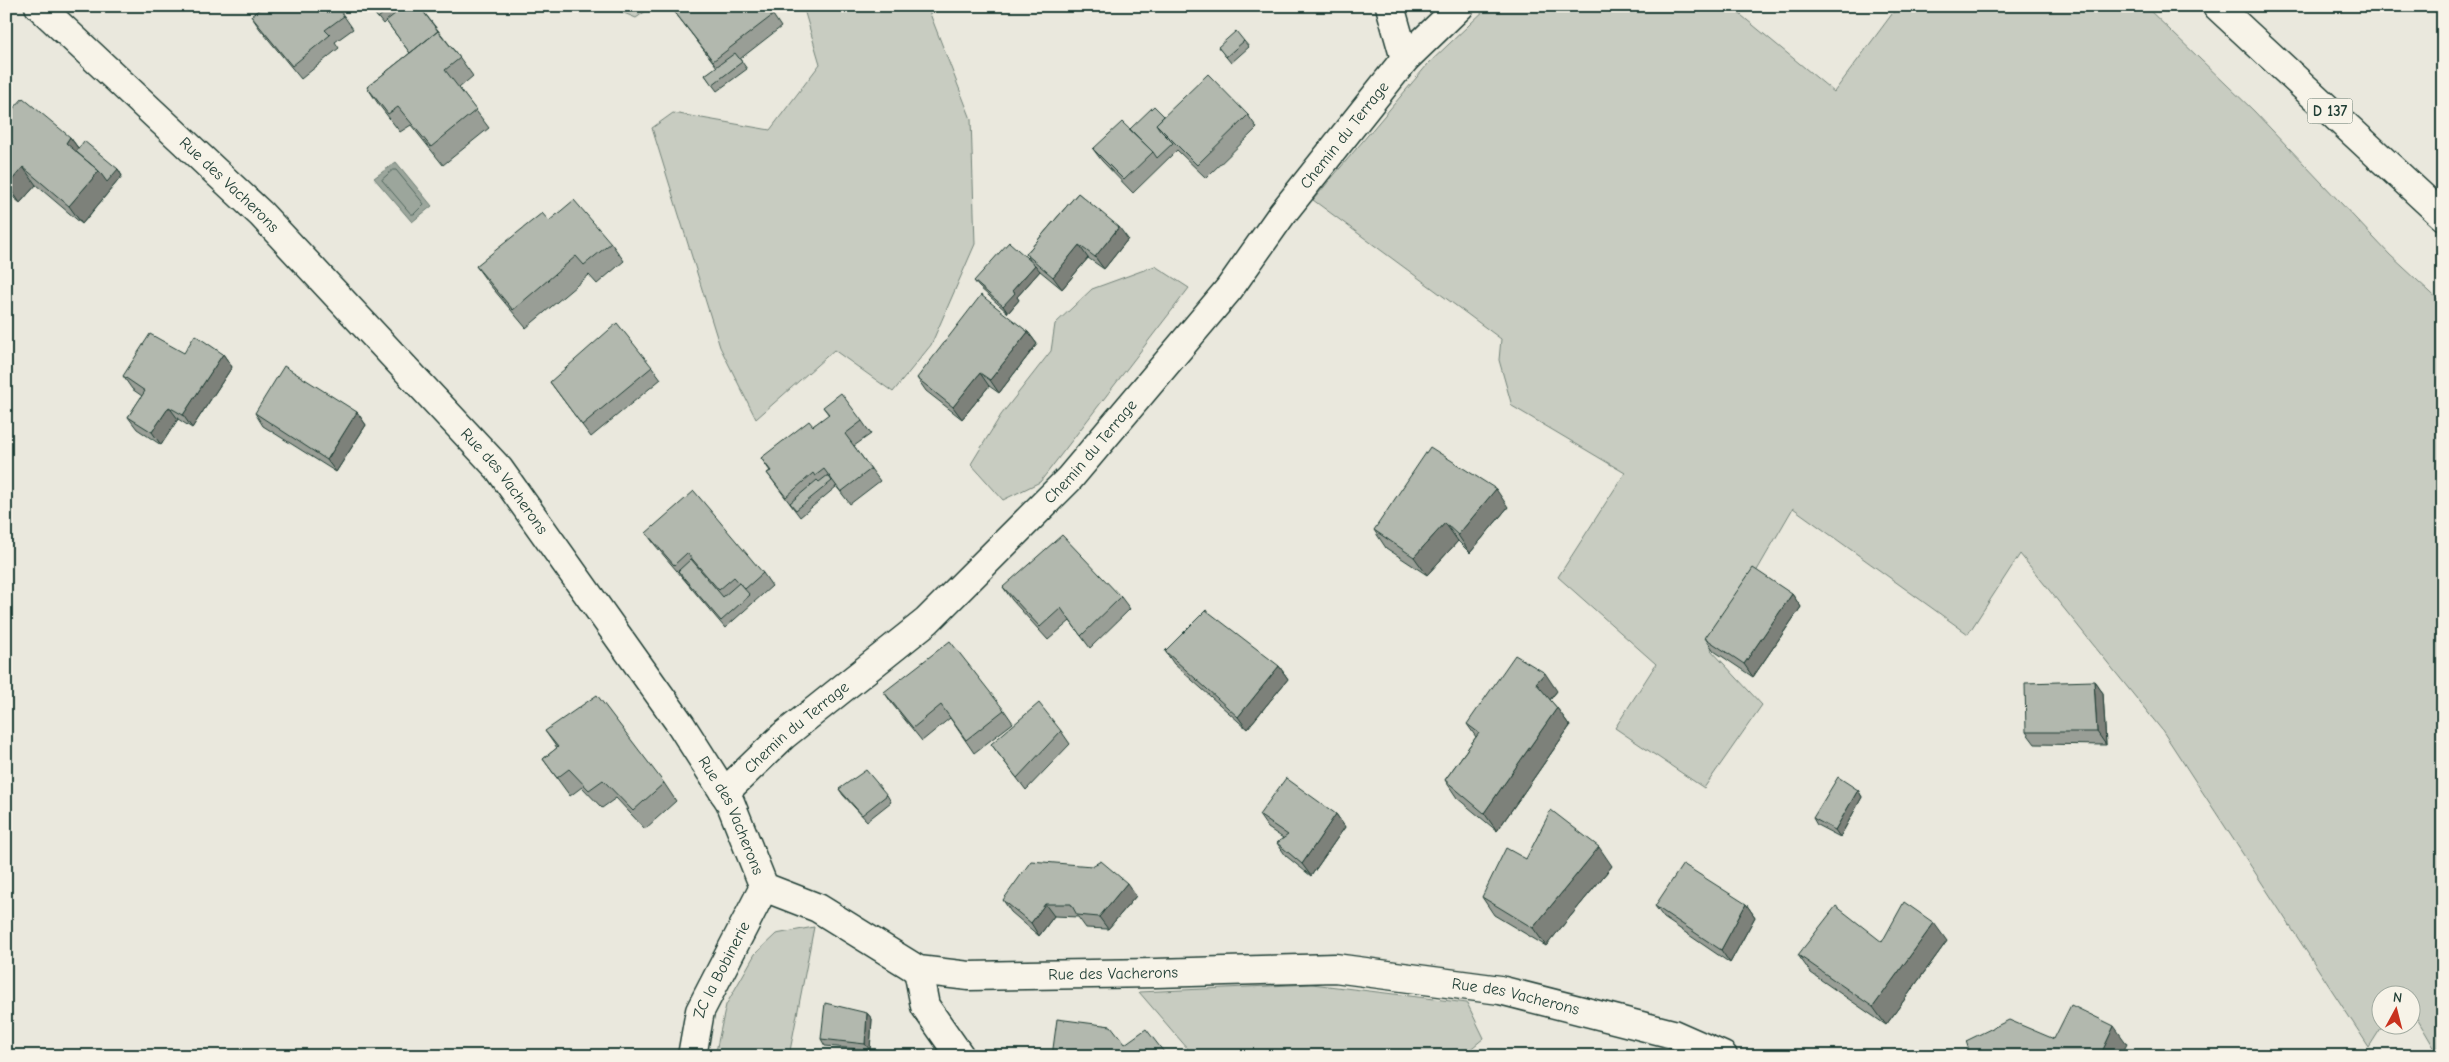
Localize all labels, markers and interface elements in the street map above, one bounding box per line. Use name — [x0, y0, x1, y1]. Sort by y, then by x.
street label: Chemin du Terrage — [1297, 78, 1393, 192]
road number: D 137 — [2308, 98, 2352, 124]
street label: Rue des Vacherons — [176, 133, 283, 236]
street label: Chemin du Terrage — [1041, 396, 1141, 507]
street label: Rue des Vacherons — [457, 425, 552, 538]
street label: Chemin du Terrage — [741, 678, 853, 777]
street label: Rue des Vacherons — [694, 753, 767, 878]
street label: ZC la Bobinerie — [690, 918, 754, 1020]
street label: Rue des Vacherons — [1048, 963, 1179, 984]
street label: Rue des Vacherons — [1451, 975, 1582, 1019]
north arrow — [2372, 984, 2422, 1034]
text: N — [2392, 989, 2403, 1007]

